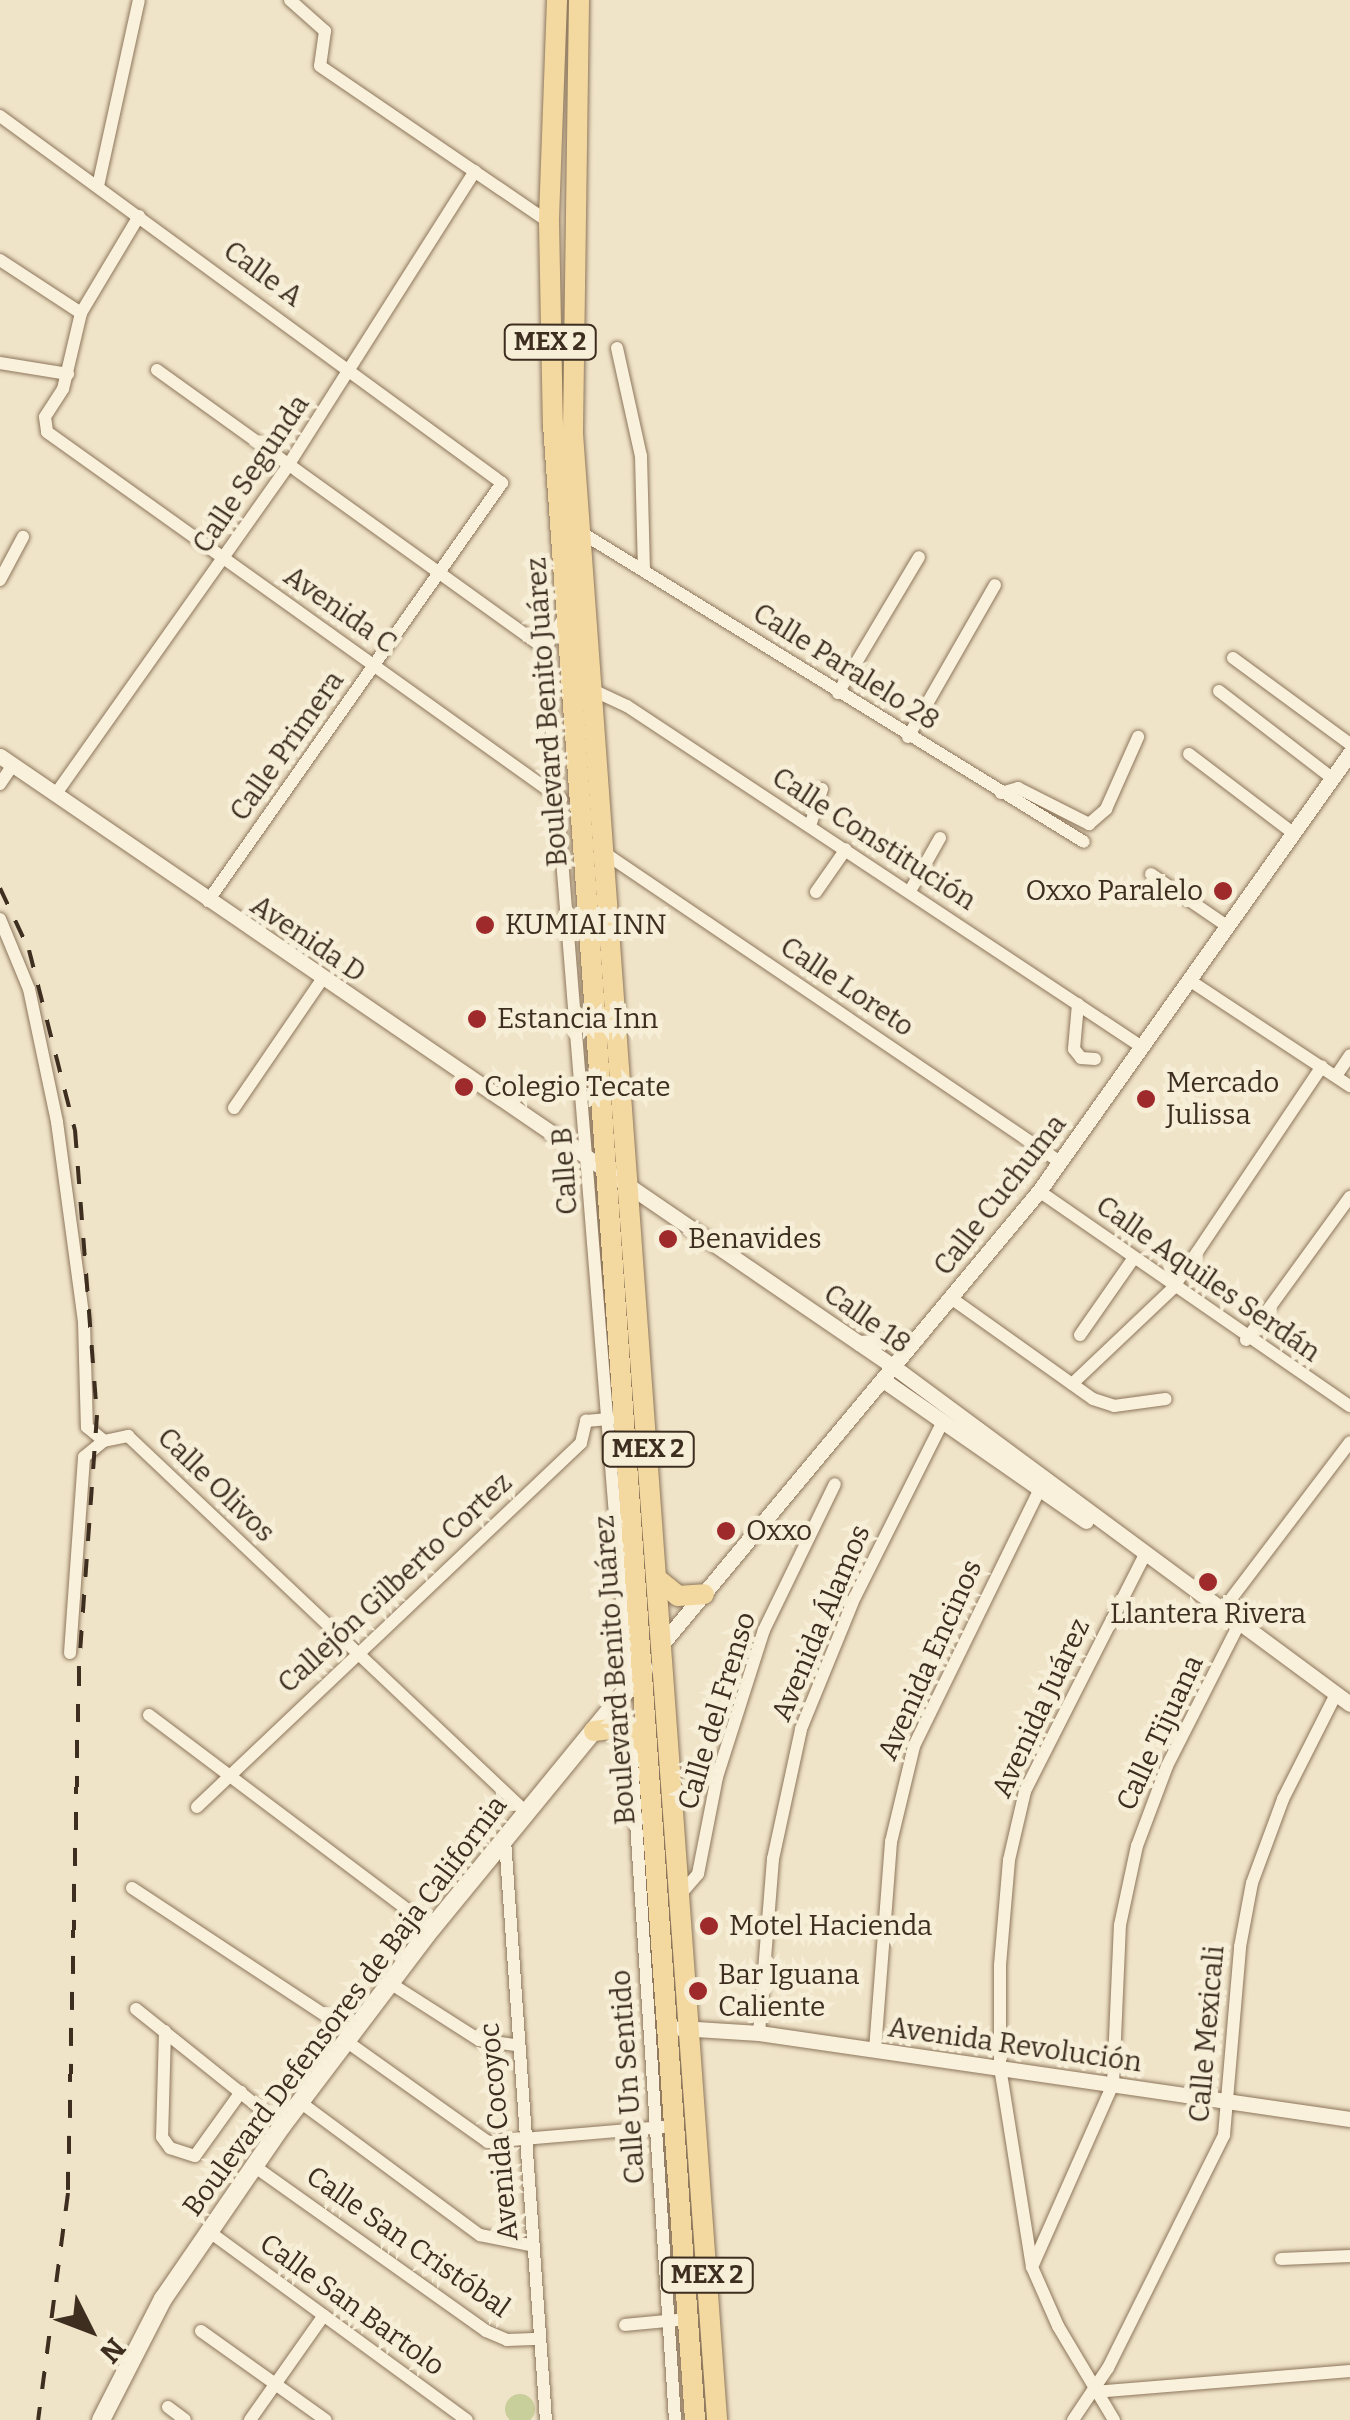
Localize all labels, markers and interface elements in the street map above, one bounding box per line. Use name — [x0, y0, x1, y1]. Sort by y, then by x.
street label: Calle A — [217, 234, 309, 314]
road number: MEX 2 — [502, 322, 598, 362]
street label: Calle Segunda — [186, 388, 316, 560]
street label: Boulevard Benito Juárez — [519, 556, 575, 868]
street label: Avenida C — [277, 559, 403, 661]
street label: Calle Paralelo 28 — [747, 596, 945, 738]
street label: Calle Primera — [223, 665, 351, 827]
street label: Calle Constitución — [766, 761, 982, 917]
place label: Oxxo Paralelo — [1026, 874, 1203, 908]
marker: Oxxo Paralelo — [1212, 880, 1234, 902]
street label: Avenida D — [244, 888, 372, 990]
place label: KUMIAI INN — [505, 908, 667, 942]
marker: KUMIAI INN — [474, 914, 496, 936]
street label: Calle Loreto — [774, 930, 920, 1044]
place label: Estancia Inn — [497, 1002, 658, 1036]
marker: Estancia Inn — [466, 1008, 488, 1030]
place label: Mercado Julissa — [1166, 1066, 1279, 1132]
place label: Colegio Tecate — [484, 1070, 671, 1104]
marker: Colegio Tecate — [453, 1076, 475, 1098]
marker: Mercado Julissa — [1135, 1088, 1157, 1110]
street label: Calle Cuchuma — [927, 1108, 1073, 1282]
street label: Calle B — [545, 1126, 585, 1216]
street label: Calle Aquiles Serdán — [1089, 1189, 1327, 1369]
place label: Benavides — [688, 1222, 822, 1256]
marker: Benavides — [657, 1228, 679, 1250]
street label: Calle 18 — [817, 1277, 917, 1361]
street label: Calle Olivos — [150, 1421, 282, 1549]
road number: MEX 2 — [600, 1429, 696, 1469]
street label: Callejón Gilberto Cortez — [271, 1466, 519, 1700]
street label: Boulevard Benito Juárez — [587, 1514, 643, 1826]
place label: Oxxo — [746, 1514, 812, 1548]
marker: Oxxo — [715, 1520, 737, 1542]
street label: Avenida Álamos — [765, 1520, 877, 1726]
street label: Avenida Encinos — [871, 1555, 989, 1765]
marker: Llantera Rivera — [1197, 1571, 1219, 1593]
place label: Llantera Rivera — [1110, 1597, 1306, 1631]
street label: Calle del Frenso — [671, 1608, 763, 1814]
street label: Avenida Juárez — [985, 1613, 1097, 1803]
street label: Calle Tijuana — [1109, 1650, 1211, 1816]
street label: Boulevard Defensores de Baja California — [176, 1789, 514, 2223]
place label: Motel Hacienda — [729, 1909, 932, 1943]
marker: Motel Hacienda — [698, 1915, 720, 1937]
street label: Calle Mexicali — [1183, 1944, 1231, 2124]
place label: Bar Iguana Caliente — [718, 1958, 859, 2024]
street label: Calle Un Sentido — [604, 1969, 652, 2185]
marker: Bar Iguana Caliente — [687, 1980, 709, 2002]
street label: Avenida Revolución — [886, 2011, 1144, 2079]
street label: Avenida Cocoyoc — [473, 2022, 525, 2242]
street label: Calle San Cristóbal — [300, 2159, 516, 2325]
street label: Calle San Bartolo — [253, 2227, 451, 2383]
road number: MEX 2 — [660, 2255, 754, 2295]
north arrow — [40, 2280, 140, 2380]
text: N — [93, 2331, 132, 2369]

